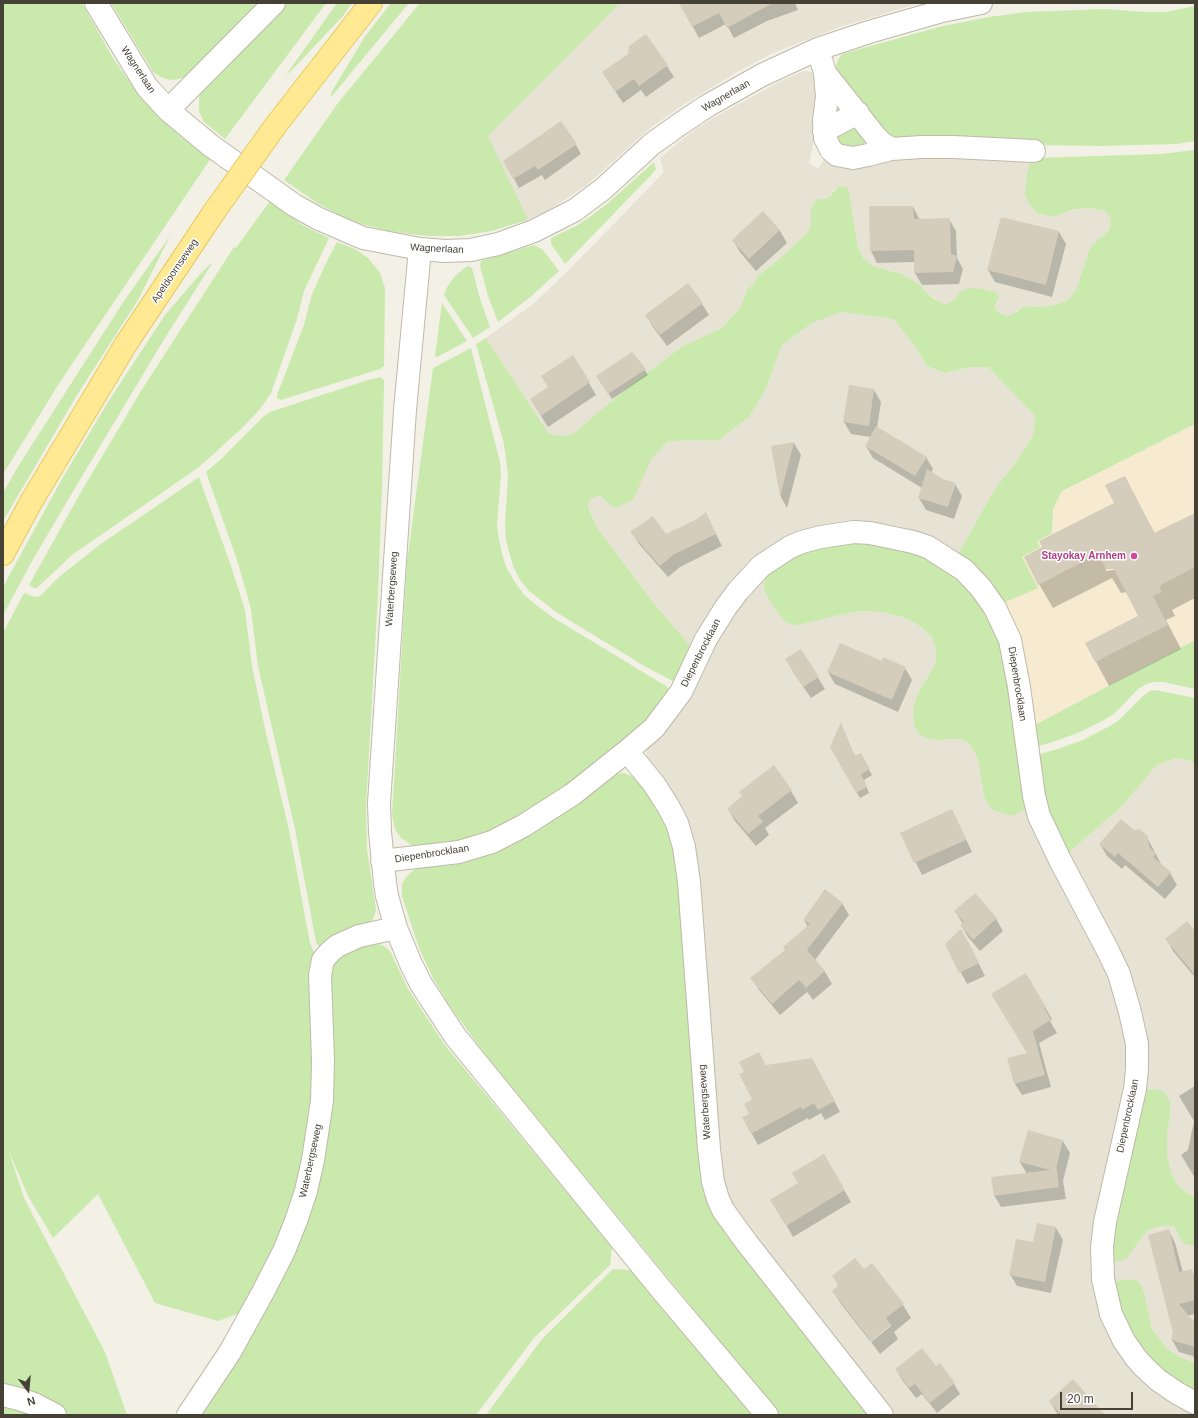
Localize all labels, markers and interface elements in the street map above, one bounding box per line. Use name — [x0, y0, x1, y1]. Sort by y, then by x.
street label: Wagnerlaan — [118, 44, 158, 96]
street label: Wagnerlaan — [700, 77, 752, 115]
street label: Apeldoornseweg — [149, 237, 201, 305]
street label: Wagnerlaan — [410, 242, 464, 256]
place label: Stayokay Arnhem — [1042, 550, 1126, 562]
street label: Waterbergseweg — [383, 551, 401, 627]
marker: Stayokay Arnhem — [1129, 551, 1139, 561]
street label: Diepenbrocklaan — [679, 617, 723, 689]
street label: Diepenbrocklaan — [1005, 646, 1029, 722]
street label: Diepenbrocklaan — [394, 842, 470, 866]
street label: Waterbergseweg — [696, 1064, 714, 1140]
street label: Diepenbrocklaan — [1114, 1078, 1142, 1154]
street label: Waterbergseweg — [297, 1123, 325, 1199]
north arrow — [8, 1370, 48, 1410]
scale bar — [1062, 1384, 1135, 1410]
text: 20 m — [1067, 1392, 1094, 1406]
text: N — [26, 1395, 37, 1408]

